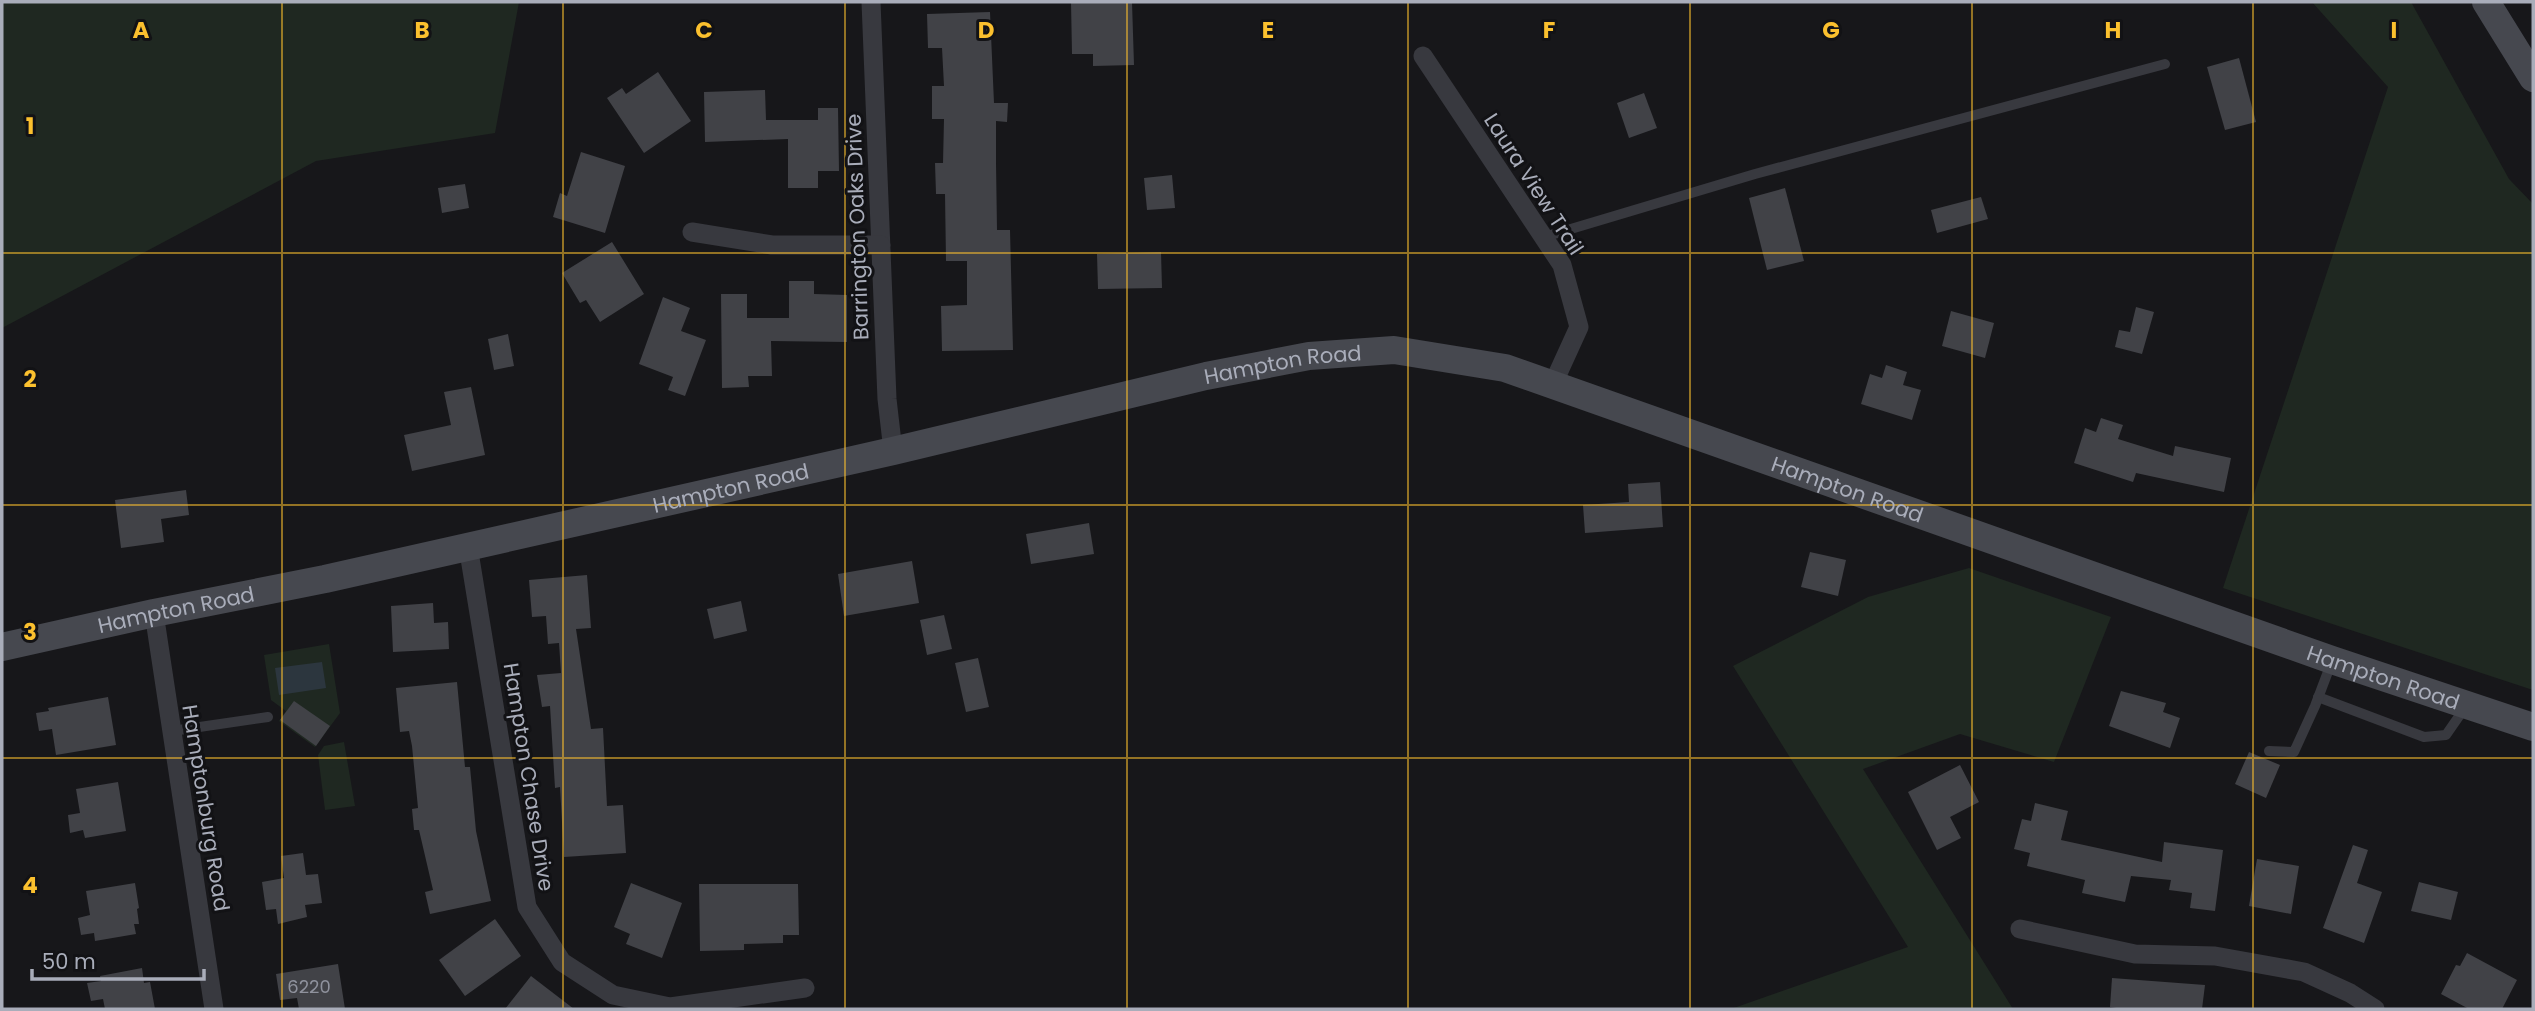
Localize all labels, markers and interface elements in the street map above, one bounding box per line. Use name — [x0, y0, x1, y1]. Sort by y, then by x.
text: A — [133, 14, 150, 46]
text: B — [414, 14, 430, 46]
text: C — [695, 14, 713, 46]
text: D — [978, 14, 994, 46]
text: E — [1262, 14, 1274, 46]
text: F — [1543, 14, 1555, 46]
text: G — [1822, 14, 1840, 46]
text: H — [2105, 14, 2121, 46]
text: I — [2391, 14, 2397, 46]
street label: Laura View Trail — [1477, 108, 1591, 260]
text: 1 — [26, 110, 34, 142]
street label: Barrington Oaks Drive — [839, 113, 875, 341]
street label: Hampton Road — [1201, 338, 1362, 391]
text: 2 — [23, 363, 37, 395]
street label: Hampton Road — [1768, 449, 1927, 529]
street label: Hampton Road — [650, 456, 812, 519]
street label: Hampton Road — [95, 579, 257, 640]
text: 3 — [23, 616, 37, 648]
street label: Hampton Road — [2303, 638, 2464, 716]
street label: Hampton Chase Drive — [497, 661, 561, 893]
street label: Hamptonburg Road — [175, 703, 237, 913]
text: 4 — [22, 869, 38, 901]
scale bar — [32, 937, 203, 981]
text: 50 m — [42, 947, 96, 976]
house number: 6220 — [287, 974, 331, 999]

